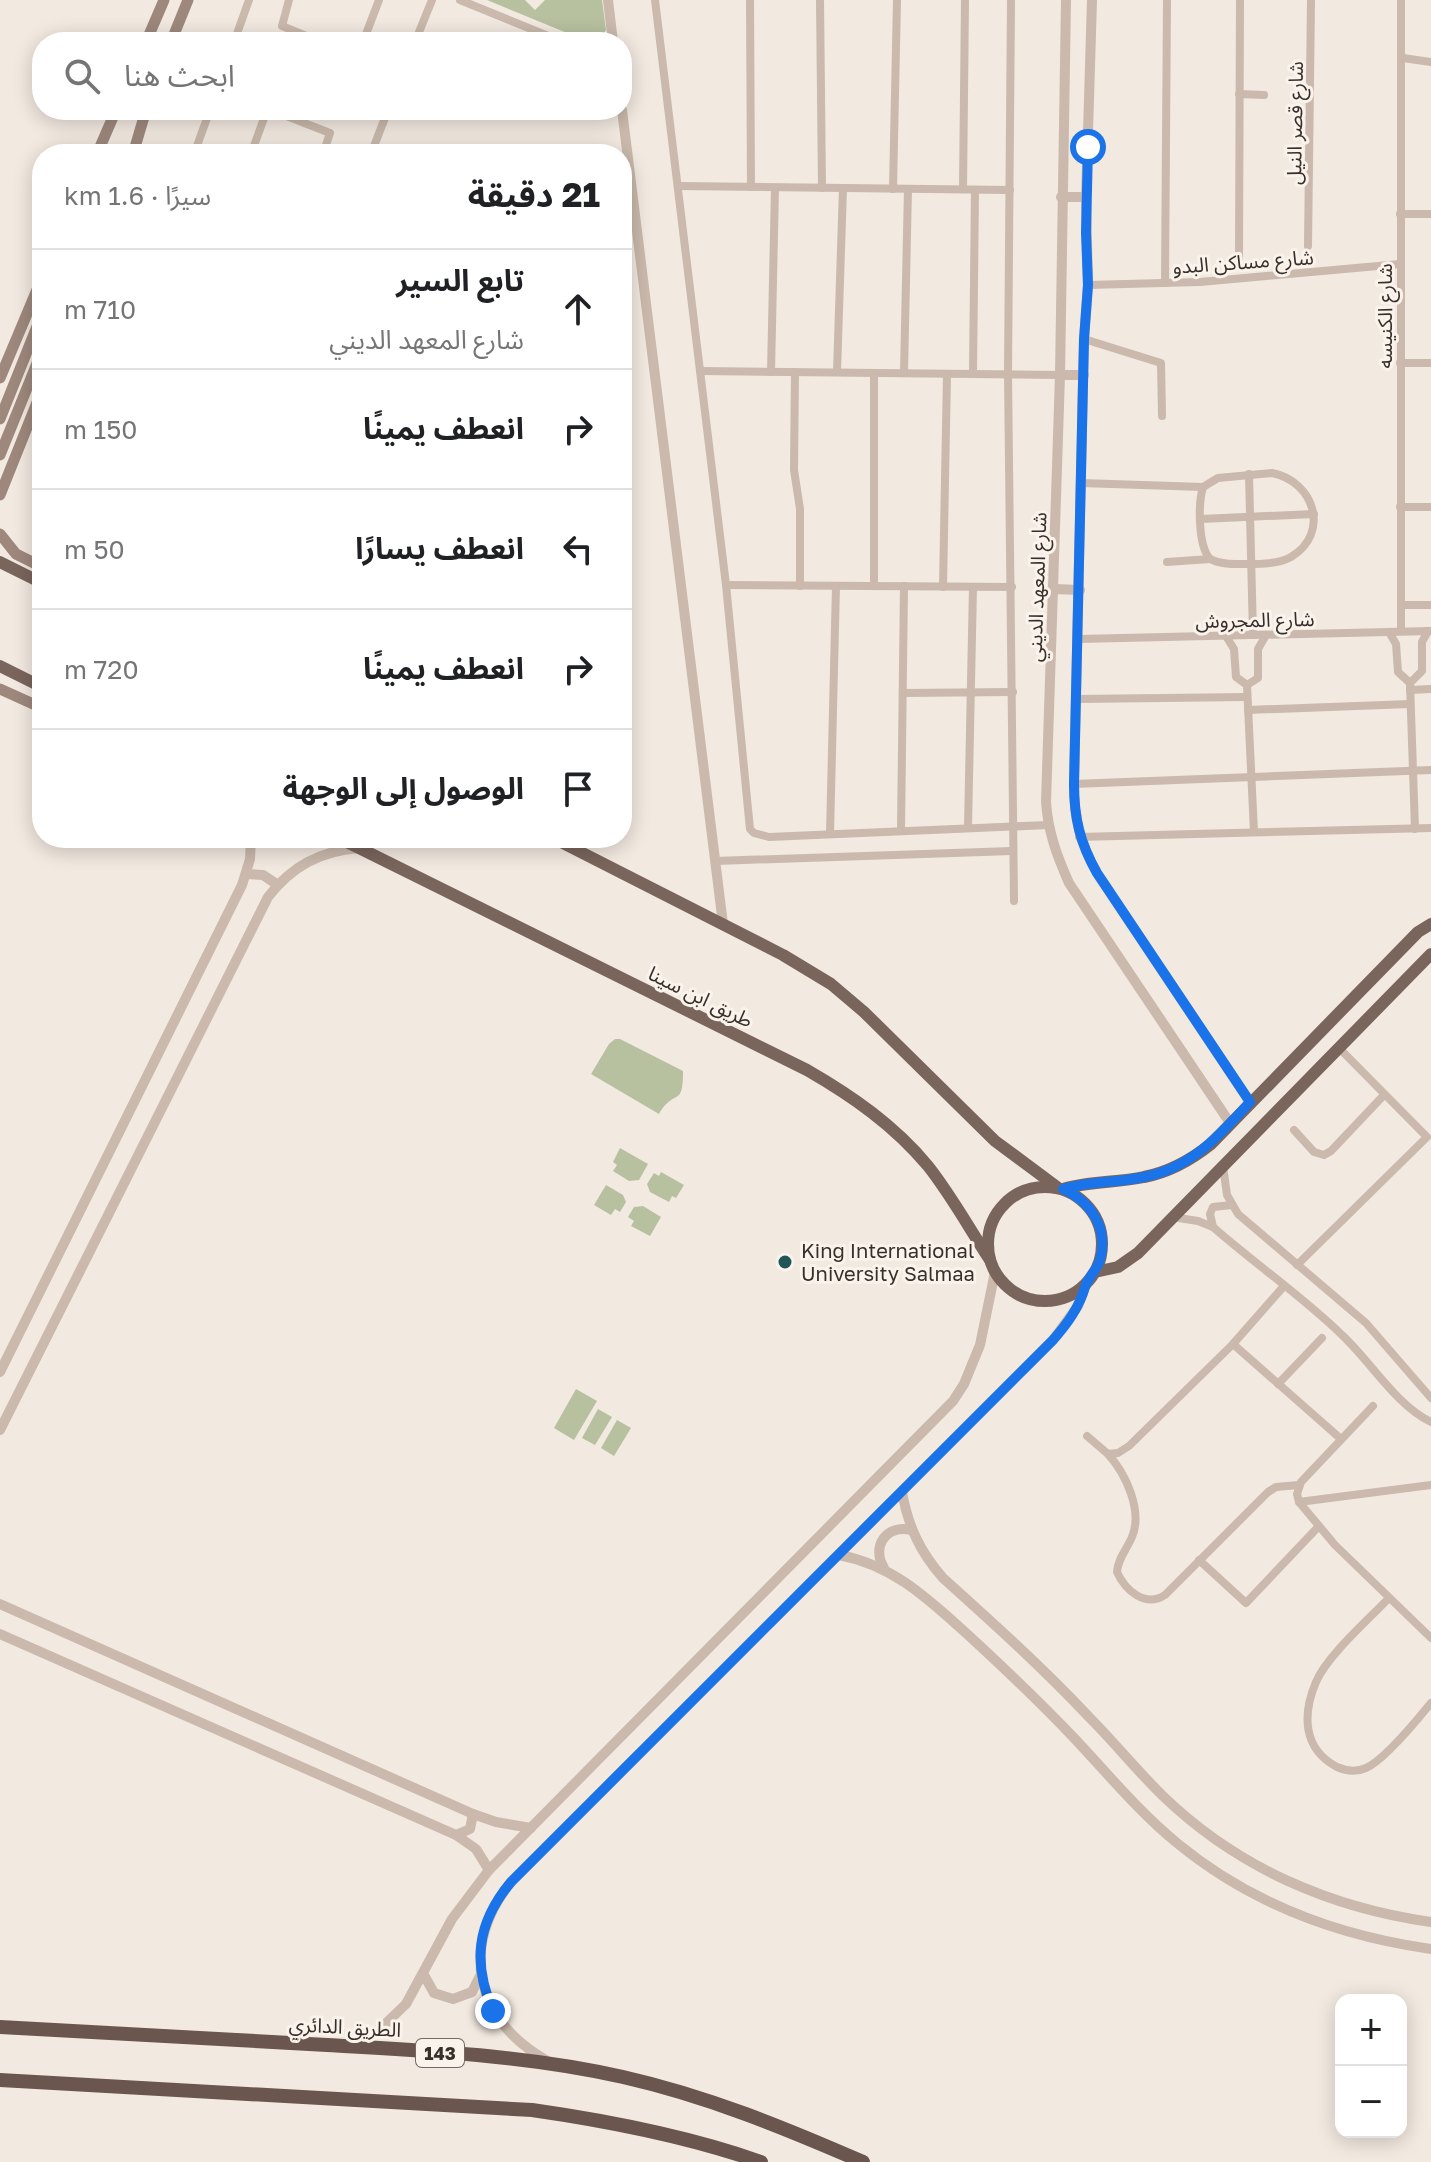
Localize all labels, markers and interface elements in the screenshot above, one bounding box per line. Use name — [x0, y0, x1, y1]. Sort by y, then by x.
search box — [32, 32, 632, 120]
icon: search — [60, 54, 104, 98]
text: ابحث هنا — [124, 57, 235, 93]
street label: شارع قصر النيل — [1281, 61, 1311, 185]
route start — [1070, 129, 1106, 165]
text: 21 دقيقة — [468, 174, 600, 214]
text: سيرًا · 1.6 km — [64, 180, 211, 211]
street label: شارع مساكن البدو — [1172, 244, 1315, 282]
text: تابع السير — [396, 262, 524, 298]
street label: شارع الكنيسه — [1372, 263, 1400, 369]
icon: ahead — [556, 287, 600, 331]
text: 710 m — [64, 294, 136, 325]
text: شارع المعهد الديني — [329, 324, 524, 355]
icon: right — [556, 407, 600, 451]
text: انعطف يمينًا — [363, 410, 524, 446]
text: 150 m — [64, 414, 137, 445]
street label: شارع المعهد الديني — [1021, 512, 1055, 662]
icon: left — [556, 527, 600, 571]
text: انعطف يسارًا — [355, 530, 524, 566]
text: 50 m — [64, 534, 125, 565]
street label: شارع المجروش — [1195, 606, 1315, 636]
icon: right — [556, 647, 600, 691]
text: انعطف يمينًا — [363, 650, 524, 686]
text: 720 m — [64, 654, 139, 685]
icon: arrive — [556, 767, 600, 811]
text: الوصول إلى الوجهة — [282, 770, 524, 806]
street label: طريق ابن سينا — [644, 960, 757, 1033]
place label: King International University Salmaa — [801, 1238, 975, 1285]
marker: King International University Salmaa — [776, 1253, 794, 1271]
route end — [475, 1993, 511, 2029]
map controls — [1335, 1994, 1407, 2138]
button: + — [1335, 1994, 1407, 2066]
street label: الطريق الدائري — [288, 2011, 402, 2046]
road number: 143 — [416, 2039, 464, 2067]
button: − — [1335, 2066, 1407, 2138]

